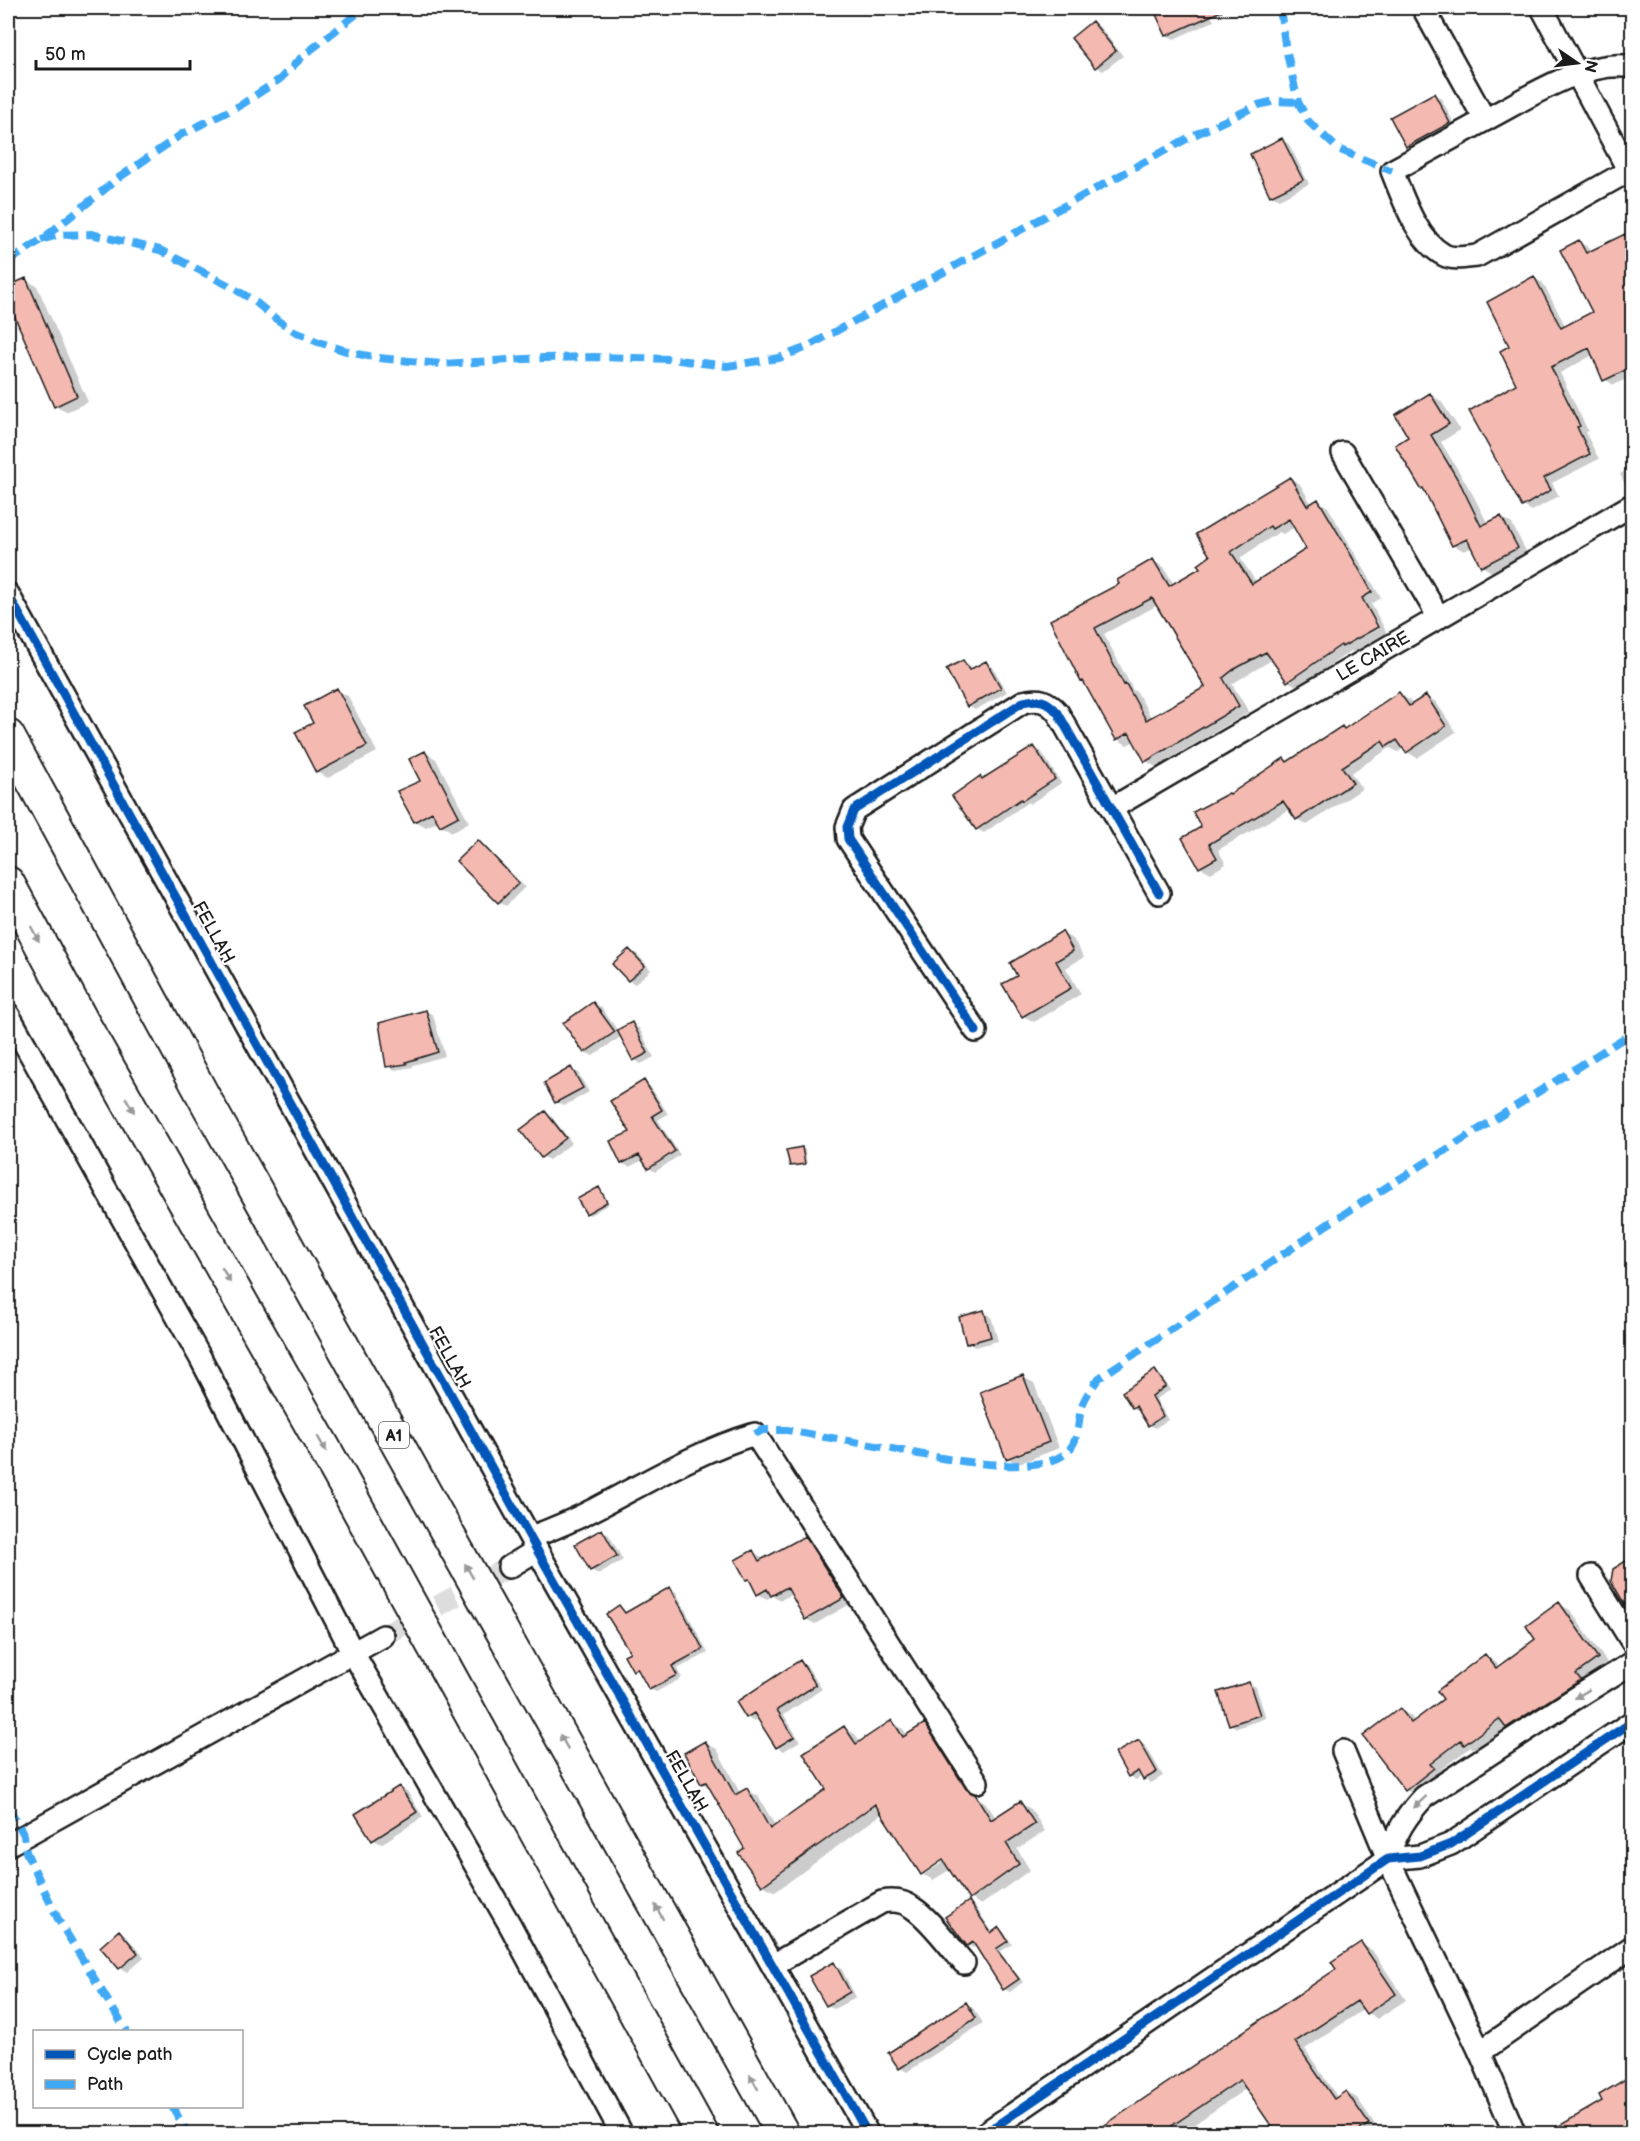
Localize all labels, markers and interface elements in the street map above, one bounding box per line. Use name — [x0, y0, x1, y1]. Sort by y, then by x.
scale bar — [36, 33, 190, 71]
north arrow — [1547, 33, 1607, 93]
text: 50 m — [45, 44, 86, 65]
text: N — [1579, 58, 1601, 74]
street label: LE CAIRE — [1333, 627, 1414, 686]
street label: FELLAH — [188, 898, 239, 967]
one-way arrow — [30, 926, 40, 943]
one-way arrow — [125, 1097, 135, 1114]
one-way arrow — [221, 1266, 231, 1283]
street label: FELLAH — [424, 1323, 475, 1392]
road number: A1 — [379, 1422, 409, 1448]
one-way arrow — [317, 1436, 327, 1453]
one-way arrow — [464, 1563, 474, 1580]
one-way arrow — [1574, 1688, 1590, 1699]
one-way arrow — [559, 1733, 569, 1750]
street label: FELLAH — [661, 1747, 713, 1816]
one-way arrow — [1413, 1795, 1428, 1809]
one-way arrow — [654, 1903, 664, 1920]
legend — [33, 2030, 243, 2108]
text: Cycle path — [87, 2044, 173, 2065]
text: Path — [87, 2074, 123, 2095]
one-way arrow — [749, 2074, 759, 2091]

